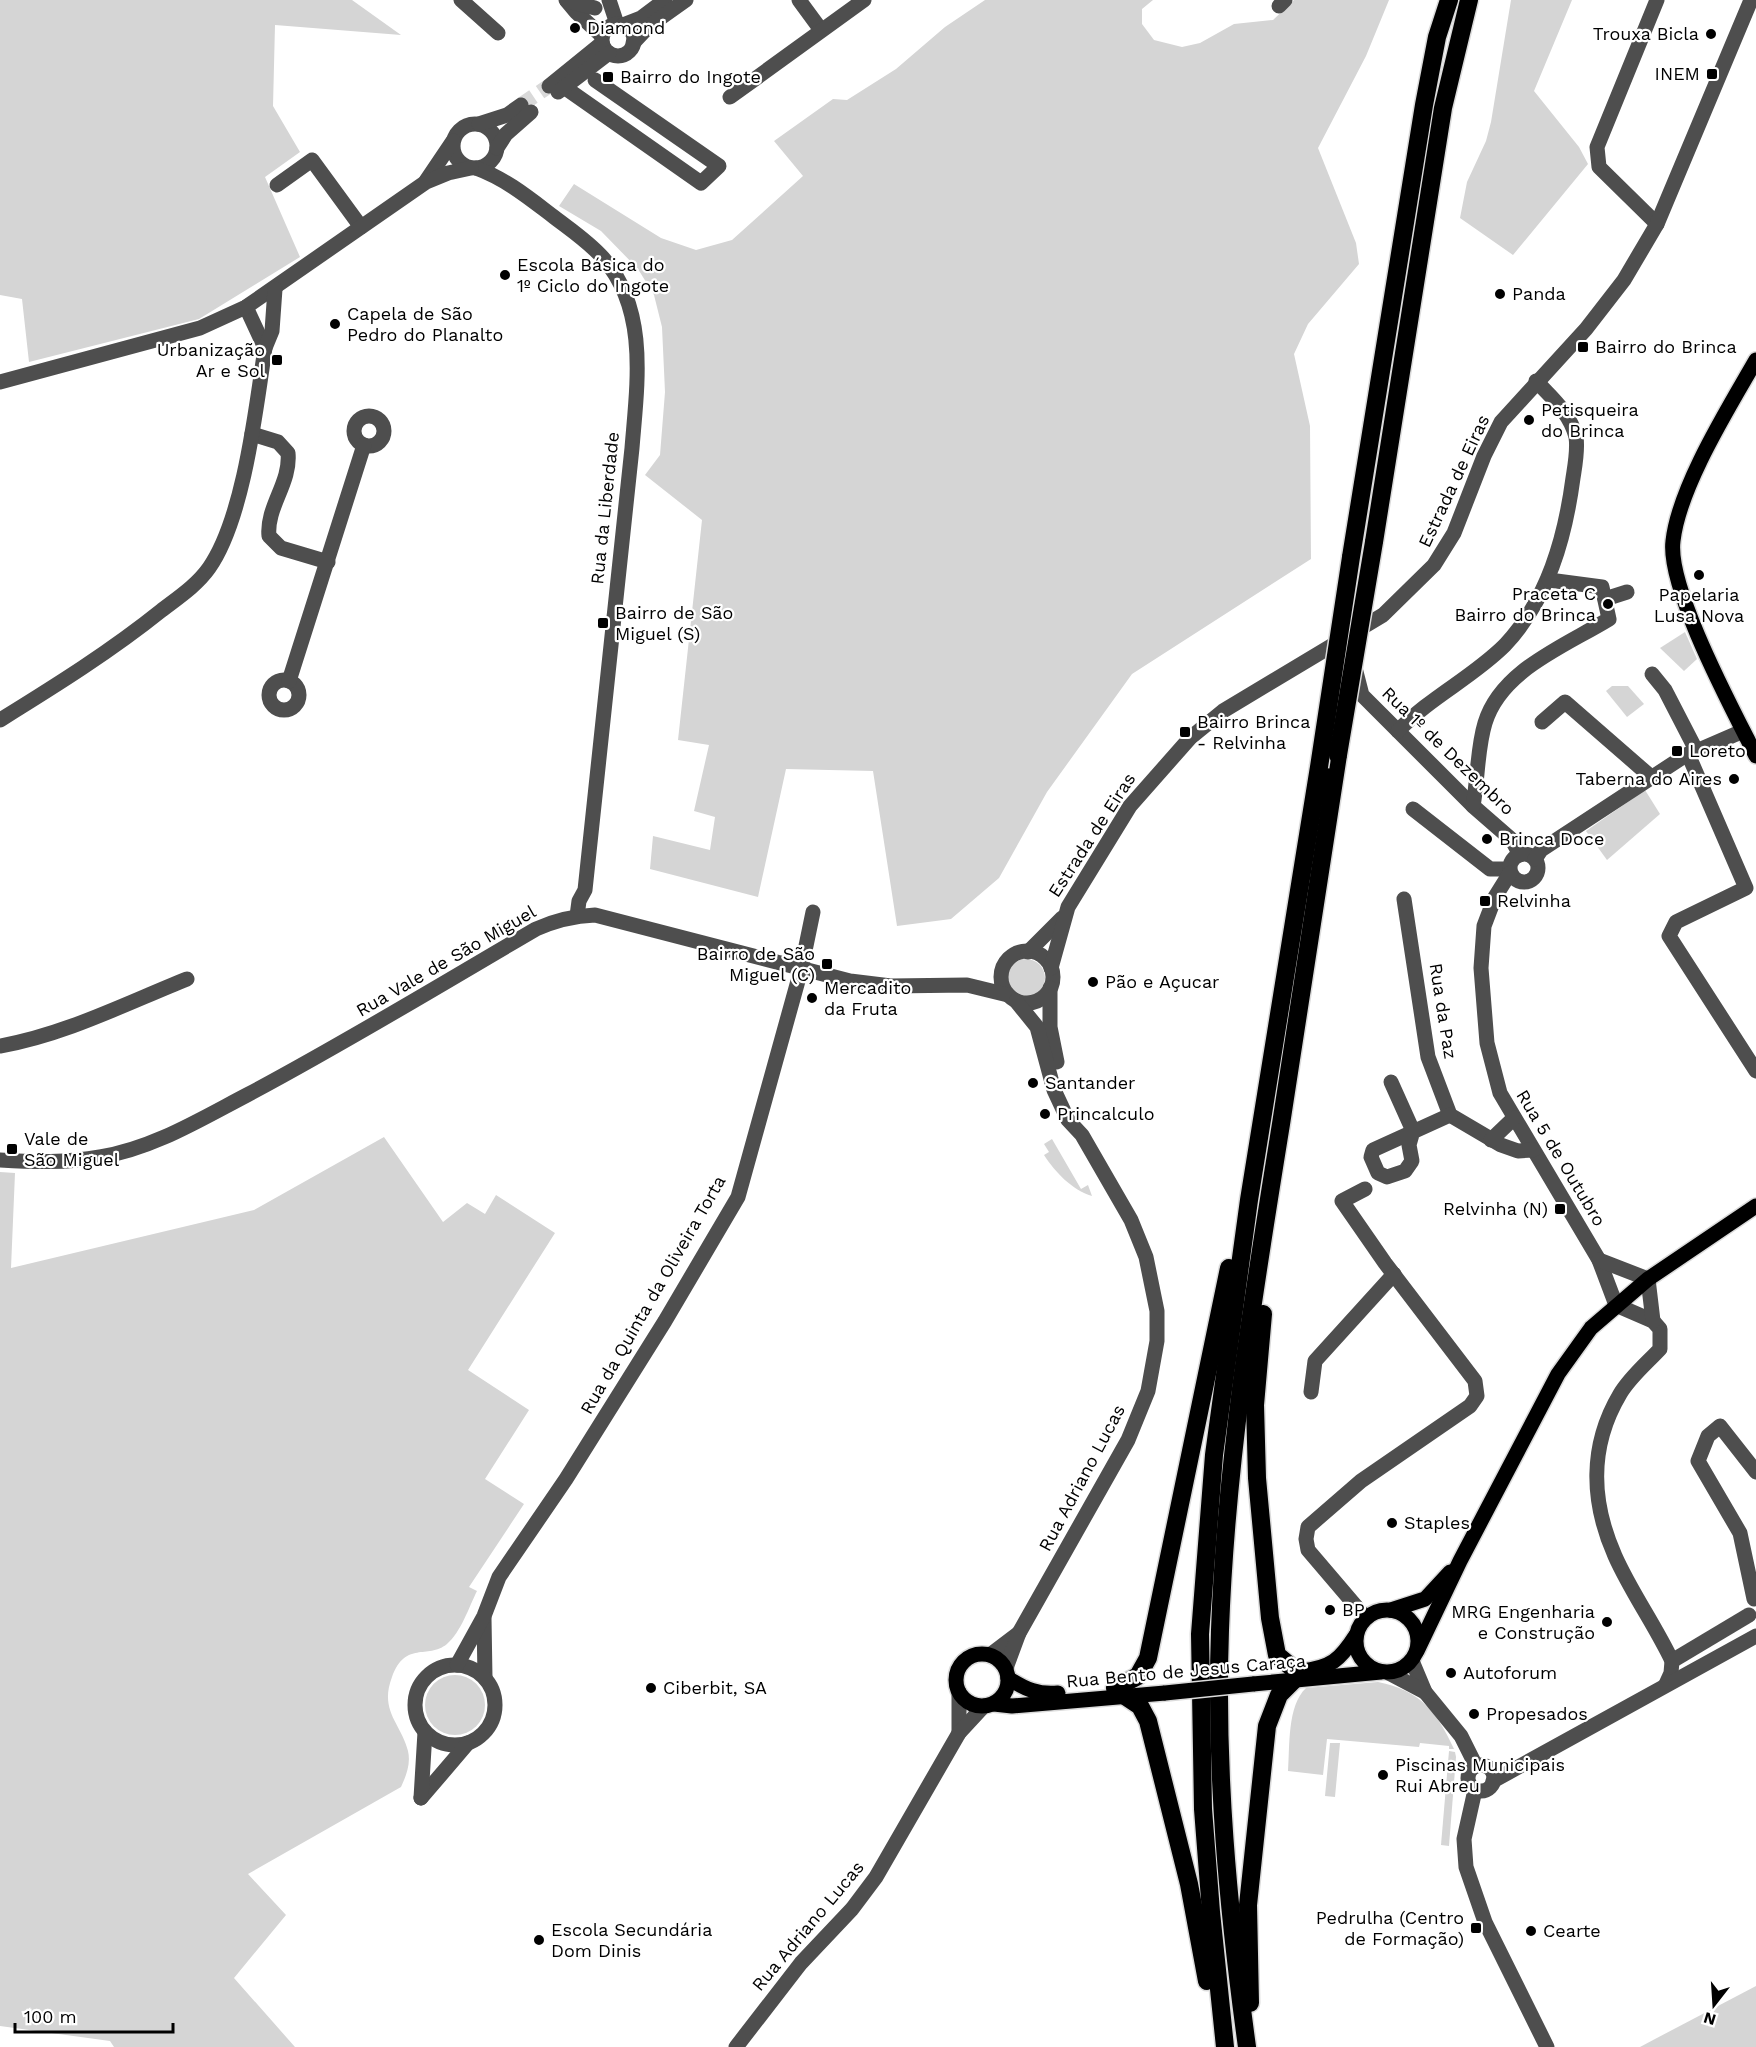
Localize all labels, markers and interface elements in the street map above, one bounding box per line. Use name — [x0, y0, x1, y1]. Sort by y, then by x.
place label: Diamond — [587, 17, 665, 38]
marker: Diamond — [568, 21, 582, 35]
place label: Trouxa Bicla — [1593, 23, 1699, 44]
marker: Trouxa Bicla — [1704, 27, 1718, 41]
place label: INEM — [1655, 63, 1700, 84]
place label: Bairro do Ingote — [620, 66, 761, 87]
marker: INEM — [1705, 67, 1719, 81]
marker: Bairro do Ingote — [601, 70, 615, 84]
place label: Escola Básica do 1º Ciclo do Ingote — [517, 254, 669, 296]
marker: Escola Básica do 1º Ciclo do Ingote — [498, 268, 512, 282]
place label: Panda — [1512, 283, 1566, 304]
marker: Panda — [1493, 287, 1507, 301]
place label: Capela de São Pedro do Planalto — [347, 303, 503, 345]
marker: Capela de São Pedro do Planalto — [328, 317, 342, 331]
place label: Bairro do Brinca — [1595, 336, 1737, 357]
place label: Urbanização Ar e Sol — [157, 339, 265, 381]
marker: Bairro do Brinca — [1576, 340, 1590, 354]
marker: Urbanização Ar e Sol — [270, 353, 284, 367]
place label: Petisqueira do Brinca — [1541, 399, 1639, 441]
street label: Estrada de Eiras — [1414, 411, 1493, 550]
marker: Petisqueira do Brinca — [1522, 413, 1536, 427]
street label: Rua da Liberdade — [586, 431, 623, 585]
marker: Papelaria Lusa Nova — [1692, 568, 1706, 582]
place label: Praceta C Bairro do Brinca — [1454, 583, 1596, 625]
place label: Papelaria Lusa Nova — [1654, 584, 1744, 626]
marker: Praceta C Bairro do Brinca — [1601, 597, 1615, 611]
place label: Bairro de São Miguel (S) — [615, 602, 733, 644]
marker: Bairro de São Miguel (S) — [596, 616, 610, 630]
street label: Rua 1º de Dezembro — [1378, 682, 1519, 819]
place label: Bairro Brinca - Relvinha — [1197, 711, 1310, 753]
marker: Bairro Brinca - Relvinha — [1178, 725, 1192, 739]
place label: Loreto — [1689, 740, 1746, 761]
marker: Loreto — [1670, 744, 1684, 758]
place label: Taberna do Aires — [1576, 768, 1722, 789]
street label: Estrada de Eiras — [1044, 769, 1140, 901]
marker: Taberna do Aires — [1727, 772, 1741, 786]
place label: Brinca Doce — [1499, 828, 1604, 849]
marker: Brinca Doce — [1480, 832, 1494, 846]
place label: Relvinha — [1497, 890, 1571, 911]
marker: Relvinha — [1478, 894, 1492, 908]
street label: Rua Vale de São Miguel — [352, 900, 540, 1021]
place label: Bairro de São Miguel (C) — [697, 943, 815, 985]
marker: Bairro de São Miguel (C) — [820, 957, 834, 971]
street label: Rua da Paz — [1426, 961, 1461, 1060]
place label: Pão e Açucar — [1105, 971, 1219, 992]
marker: Pão e Açucar — [1086, 975, 1100, 989]
place label: Mercadito da Fruta — [824, 977, 911, 1019]
marker: Mercadito da Fruta — [805, 991, 819, 1005]
place label: Santander — [1045, 1072, 1135, 1093]
marker: Santander — [1026, 1076, 1040, 1090]
street label: Rua 5 de Outubro — [1512, 1086, 1610, 1230]
place label: Princalculo — [1057, 1103, 1155, 1124]
marker: Princalculo — [1038, 1107, 1052, 1121]
place label: Vale de São Miguel — [24, 1128, 120, 1170]
marker: Vale de São Miguel — [5, 1142, 19, 1156]
street label: Rua da Quinta da Oliveira Torta — [575, 1172, 730, 1418]
place label: Relvinha (N) — [1443, 1198, 1548, 1219]
marker: Relvinha (N) — [1553, 1202, 1567, 1216]
street label: Rua Adriano Lucas — [1034, 1401, 1129, 1555]
place label: Staples — [1404, 1512, 1470, 1533]
marker: Staples — [1385, 1516, 1399, 1530]
place label: BP — [1342, 1599, 1365, 1620]
place label: MRG Engenharia e Construção — [1451, 1601, 1595, 1643]
marker: BP — [1323, 1603, 1337, 1617]
marker: MRG Engenharia e Construção — [1600, 1615, 1614, 1629]
street label: Rua Bento de Jesus Caraça — [1065, 1650, 1307, 1691]
place label: Autoforum — [1463, 1662, 1557, 1683]
marker: Autoforum — [1444, 1666, 1458, 1680]
place label: Ciberbit, SA — [663, 1677, 767, 1698]
marker: Ciberbit, SA — [644, 1681, 658, 1695]
place label: Propesados — [1486, 1703, 1588, 1724]
marker: Propesados — [1467, 1707, 1481, 1721]
place label: Piscinas Municipais Rui Abreu — [1395, 1754, 1565, 1796]
marker: Piscinas Municipais Rui Abreu — [1376, 1768, 1390, 1782]
street label: Rua Adriano Lucas — [747, 1857, 868, 1995]
place label: Pedrulha (Centro de Formação) — [1316, 1907, 1464, 1949]
place label: Escola Secundária Dom Dinis — [551, 1919, 712, 1961]
place label: Cearte — [1543, 1920, 1601, 1941]
marker: Pedrulha (Centro de Formação) — [1469, 1921, 1483, 1935]
marker: Cearte — [1524, 1924, 1538, 1938]
marker: Escola Secundária Dom Dinis — [532, 1933, 546, 1947]
north arrow — [1684, 1975, 1744, 2035]
scale bar — [15, 1996, 172, 2034]
text: 100 m — [24, 2006, 77, 2027]
text: N — [1701, 2008, 1718, 2030]

